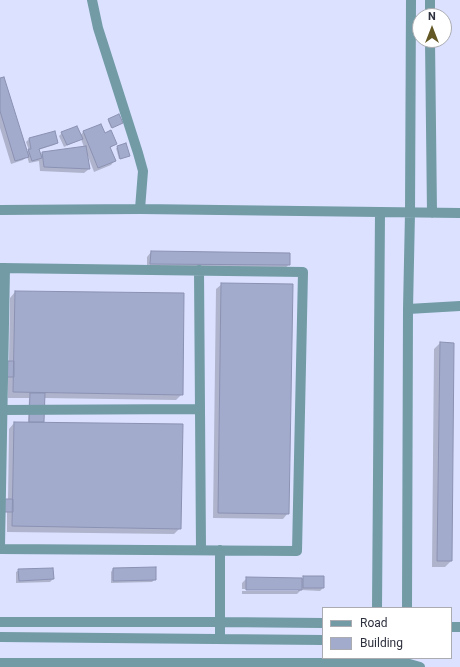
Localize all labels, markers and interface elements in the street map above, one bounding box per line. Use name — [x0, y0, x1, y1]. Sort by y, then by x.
north arrow — [412, 8, 452, 48]
text: N — [428, 10, 436, 23]
legend — [322, 607, 452, 659]
text: Road — [360, 616, 388, 630]
text: Building — [360, 636, 403, 650]

